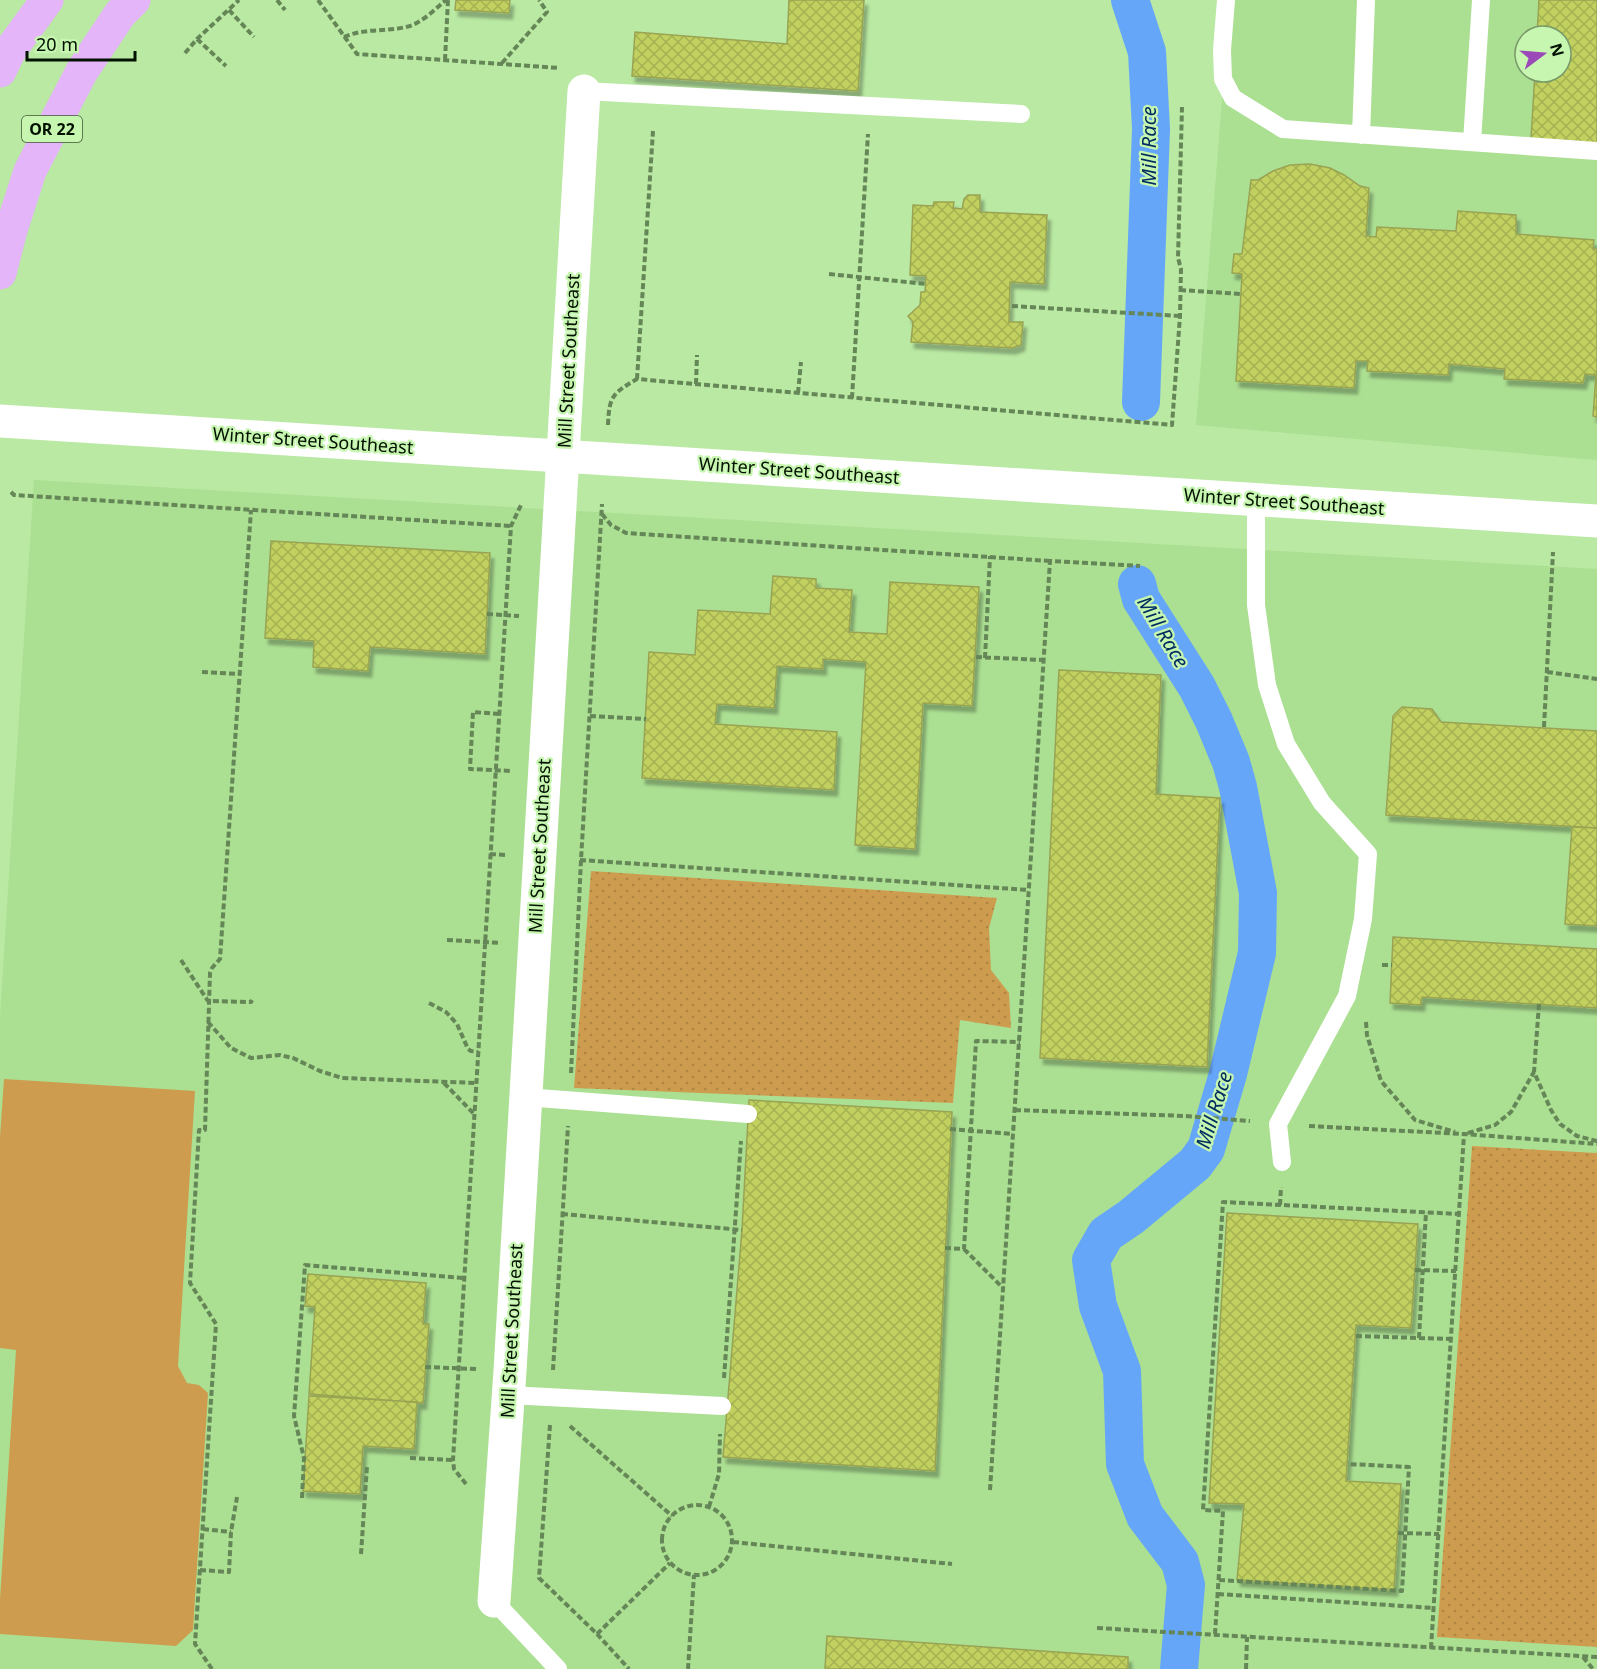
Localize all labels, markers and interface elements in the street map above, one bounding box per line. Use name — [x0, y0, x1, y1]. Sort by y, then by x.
scale bar — [27, 24, 135, 62]
north arrow — [1513, 24, 1573, 84]
text: 20 m — [36, 32, 78, 56]
text: N — [1545, 41, 1570, 59]
water label: Mill Race — [1135, 106, 1162, 186]
road number: OR 22 — [22, 116, 82, 142]
street label: Mill Street Southeast — [551, 273, 585, 449]
street label: Winter Street Southeast — [212, 421, 415, 459]
street label: Winter Street Southeast — [698, 451, 901, 489]
street label: Winter Street Southeast — [1183, 482, 1386, 520]
water label: Mill Race — [1131, 591, 1195, 673]
street label: Mill Street Southeast — [522, 758, 556, 934]
water label: Mill Race — [1189, 1068, 1238, 1152]
street label: Mill Street Southeast — [494, 1243, 528, 1419]

